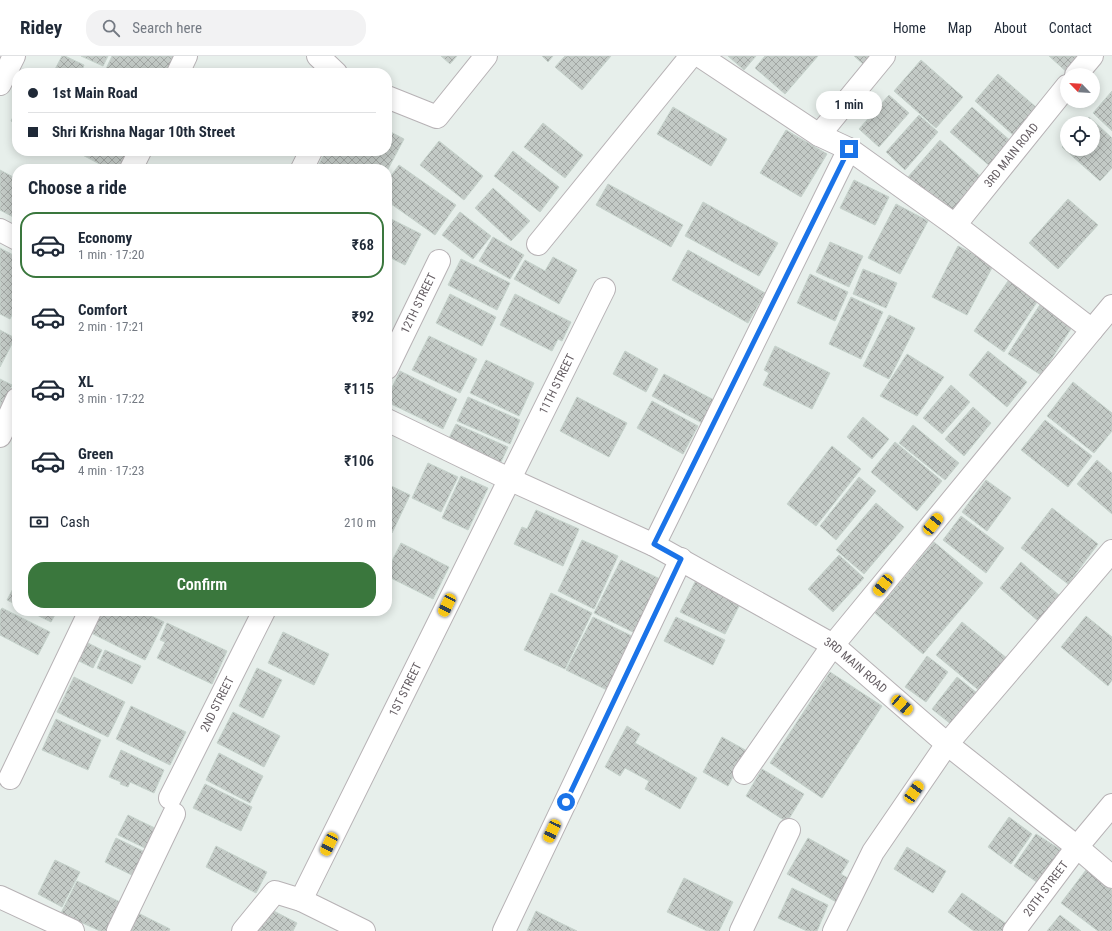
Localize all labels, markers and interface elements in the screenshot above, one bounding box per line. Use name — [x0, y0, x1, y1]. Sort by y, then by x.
search box — [86, 10, 366, 46]
text: Ridey — [20, 16, 62, 39]
icon: search — [100, 17, 122, 39]
text: Search here — [132, 19, 202, 37]
text: Home — [893, 20, 926, 36]
text: Map — [948, 20, 972, 36]
text: About — [994, 20, 1027, 36]
text: Contact — [1049, 20, 1092, 36]
north arrow — [1060, 68, 1100, 108]
map controls — [1060, 68, 1100, 156]
text: 1st Main Road — [52, 84, 138, 102]
callout: 1 min — [816, 91, 882, 119]
text: 1 min — [835, 97, 863, 112]
button: locate — [1060, 116, 1100, 156]
street label: 3RD MAIN ROAD — [981, 120, 1041, 190]
text: Shri Krishna Nagar 10th Street — [52, 123, 235, 141]
route end — [840, 140, 858, 158]
text: Choose a ride — [28, 177, 127, 198]
icon: car — [30, 227, 66, 263]
text: Economy — [78, 229, 132, 247]
text: ₹68 — [352, 236, 374, 254]
text: 1 min · 17:20 — [78, 247, 144, 262]
street label: 12TH STREET — [398, 271, 439, 336]
icon: car — [30, 299, 66, 335]
text: Comfort — [78, 301, 127, 319]
text: ₹92 — [352, 308, 374, 326]
text: 2 min · 17:21 — [78, 319, 144, 334]
street label: 11TH STREET — [536, 352, 578, 416]
icon: car — [30, 371, 66, 407]
text: XL — [78, 373, 94, 391]
text: ₹115 — [344, 380, 374, 398]
text: 3 min · 17:22 — [78, 391, 144, 406]
icon: car — [30, 443, 66, 479]
text: Green — [78, 445, 113, 463]
text: ₹106 — [344, 452, 374, 470]
text: 4 min · 17:23 — [78, 463, 144, 478]
icon: cash — [28, 511, 50, 533]
car — [921, 511, 945, 537]
text: Cash — [60, 513, 90, 531]
text: 210 m — [344, 515, 376, 530]
button: Confirm — [28, 562, 376, 608]
car — [871, 572, 895, 598]
car — [436, 592, 458, 618]
street label: 3RD MAIN ROAD — [822, 634, 890, 696]
street label: 1ST STREET — [386, 660, 425, 719]
street label: 2ND STREET — [197, 674, 237, 734]
car — [889, 693, 915, 717]
car — [902, 779, 926, 805]
route start — [557, 793, 575, 811]
car — [541, 818, 563, 844]
car — [318, 831, 340, 857]
street label: 20TH STREET — [1021, 858, 1071, 919]

